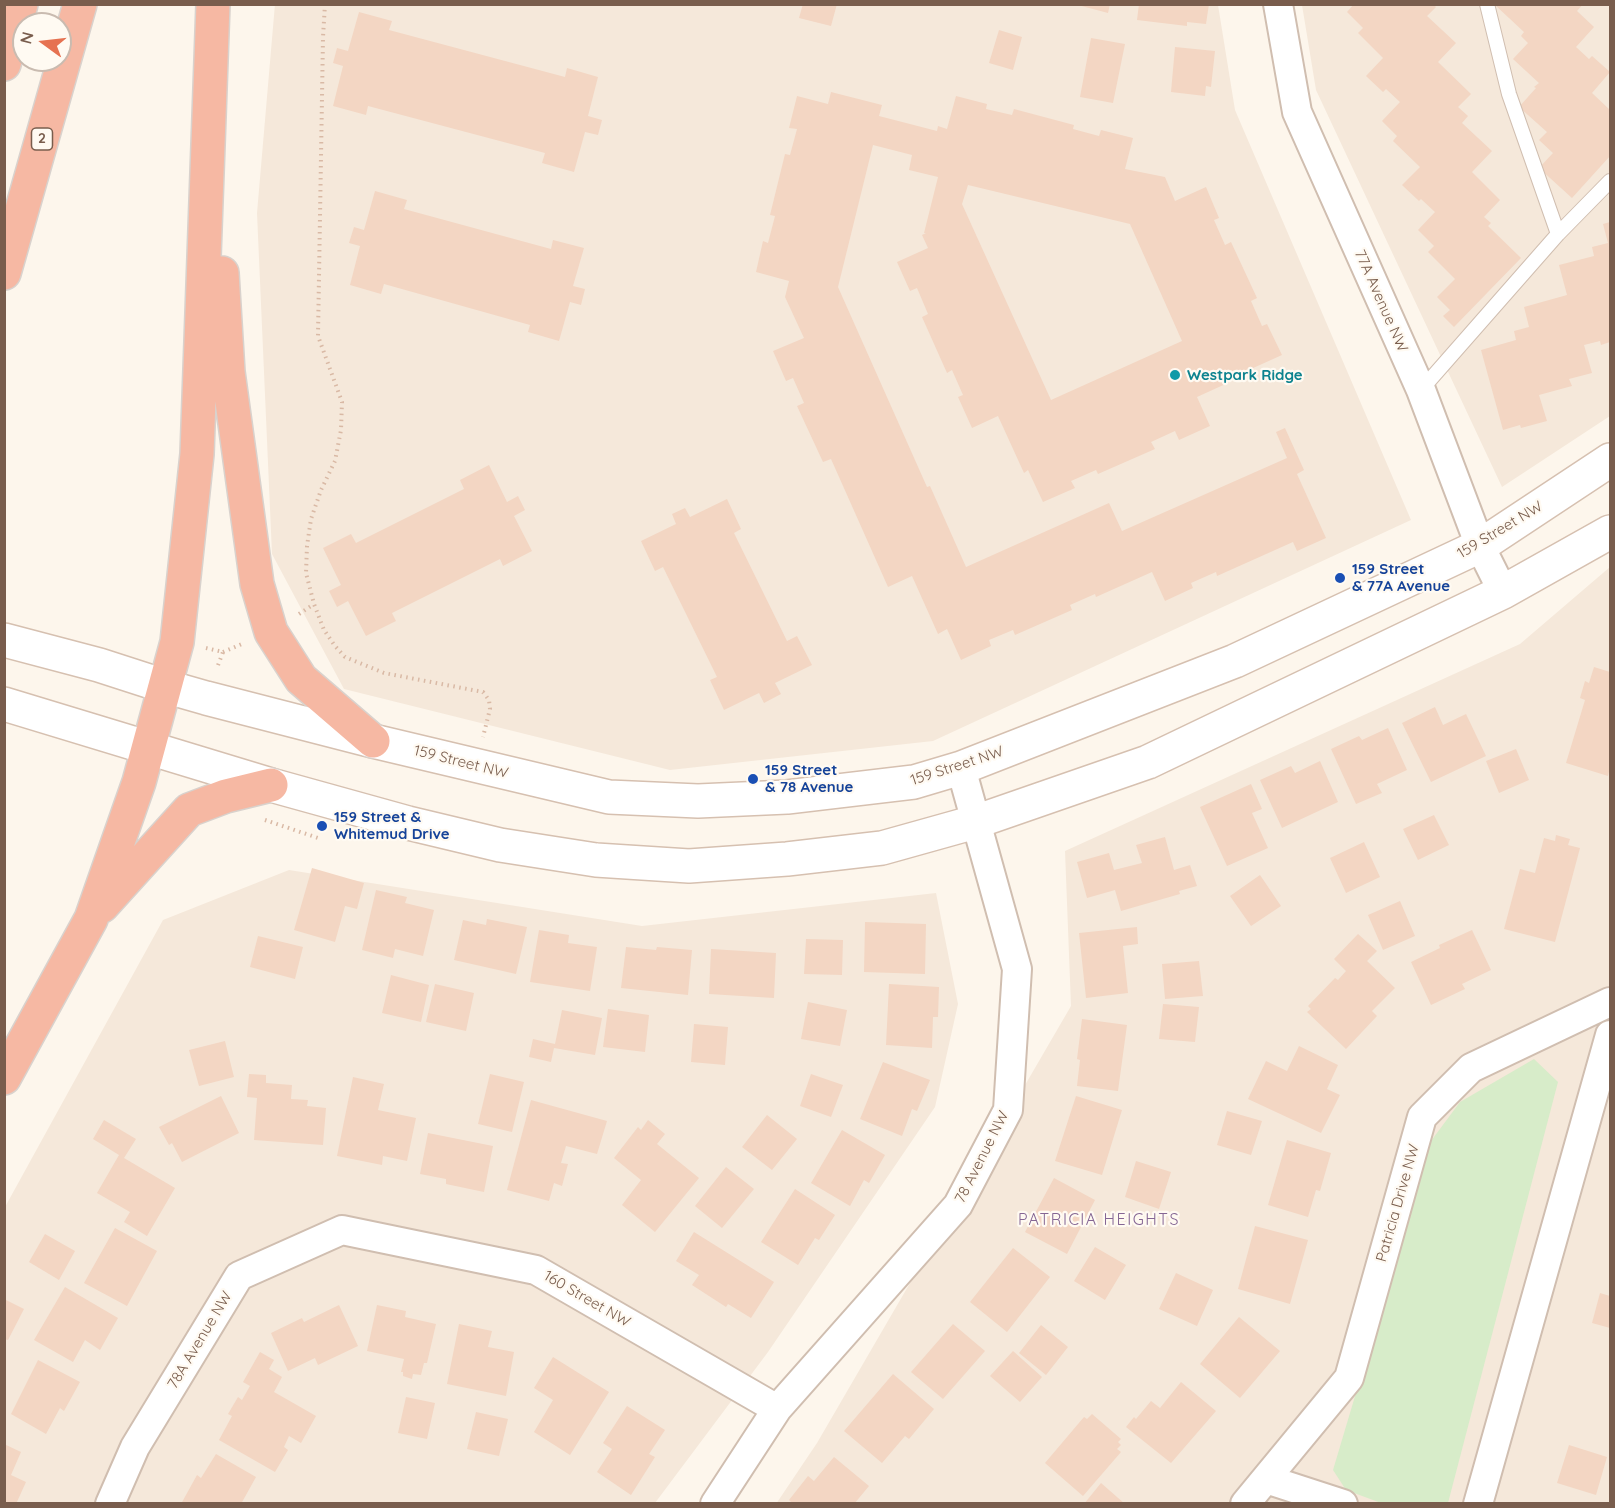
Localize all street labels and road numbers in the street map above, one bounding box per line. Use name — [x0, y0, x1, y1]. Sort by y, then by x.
road number: 2 — [32, 128, 52, 150]
street label: 77A Avenue NW — [1350, 247, 1412, 355]
street label: 159 Street NW — [1454, 497, 1546, 563]
street label: 159 Street NW — [412, 742, 510, 782]
street label: 159 Street NW — [908, 743, 1006, 789]
street label: 78 Avenue NW — [951, 1108, 1013, 1206]
street label: Patricia Drive NW — [1373, 1142, 1423, 1264]
street label: 160 Street NW — [540, 1267, 634, 1331]
street label: 78A Avenue NW — [164, 1288, 236, 1392]

